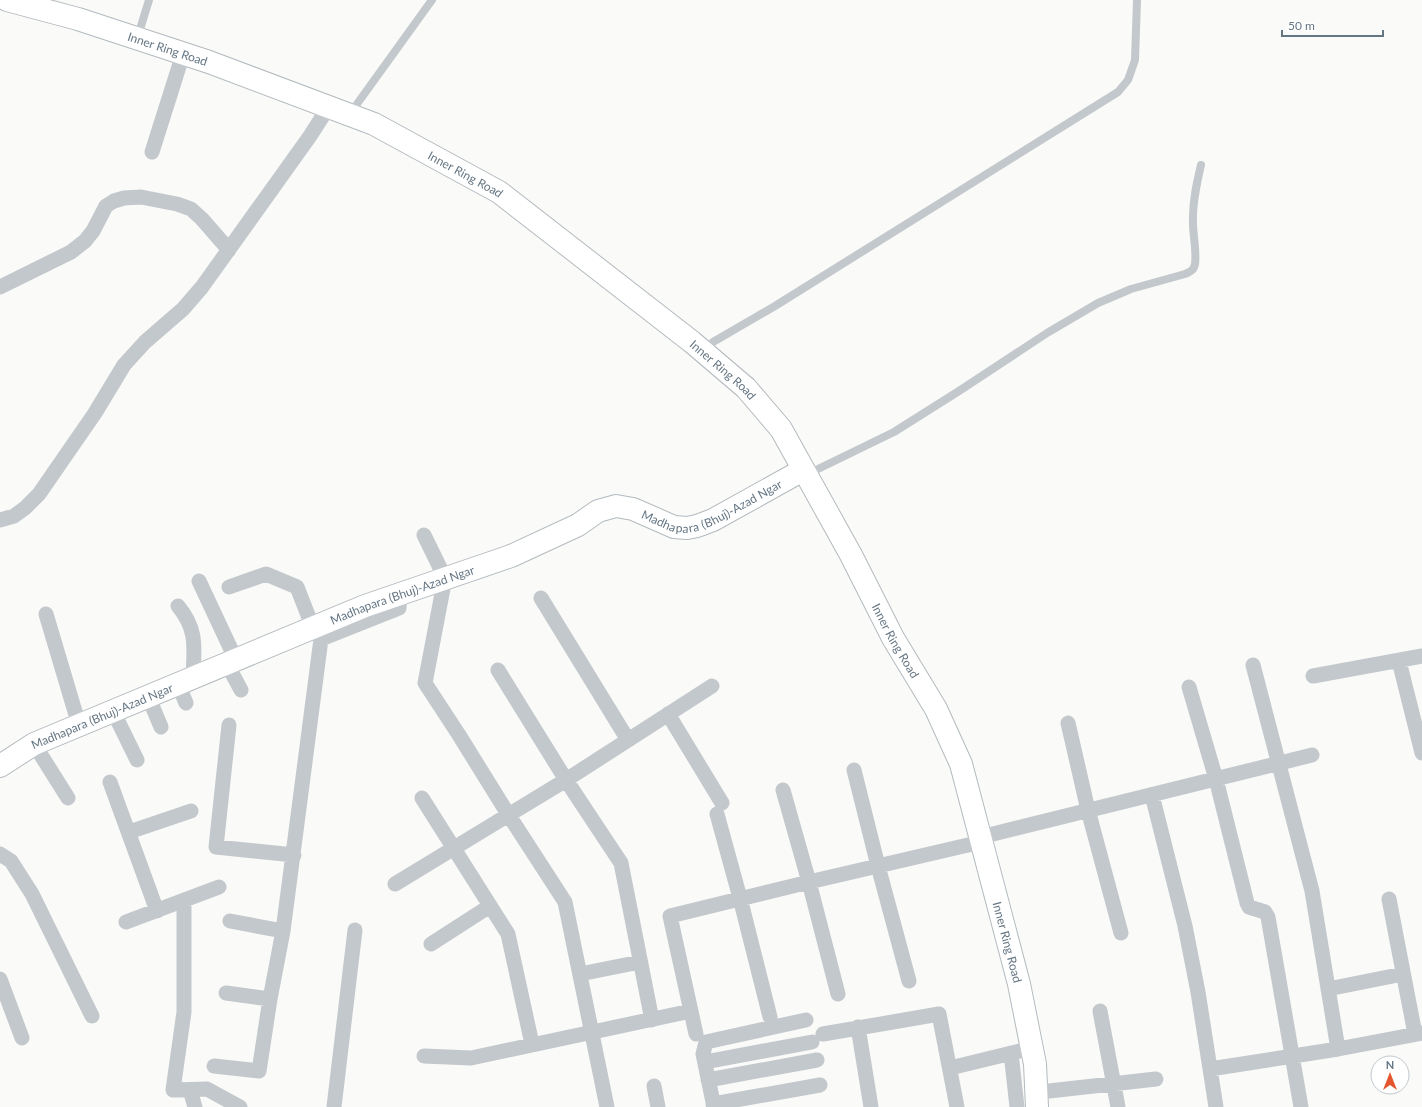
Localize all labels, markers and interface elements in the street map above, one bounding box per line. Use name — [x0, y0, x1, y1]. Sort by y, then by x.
scale bar — [1282, 12, 1383, 38]
text: 50 m — [1288, 18, 1315, 33]
street label: Inner Ring Road — [126, 28, 210, 69]
street label: Inner Ring Road — [426, 147, 507, 200]
street label: Inner Ring Road — [687, 336, 760, 402]
street label: Madhapara (Bhuj)-Azad Ngar — [639, 476, 785, 536]
street label: Madhapara (Bhuj)-Azad Ngar — [328, 561, 477, 627]
street label: Inner Ring Road — [869, 601, 923, 681]
street label: Madhapara (Bhuj)-Azad Ngar — [29, 679, 176, 752]
street label: Inner Ring Road — [990, 900, 1026, 984]
north arrow — [1370, 1055, 1410, 1095]
text: N — [1386, 1058, 1394, 1071]

